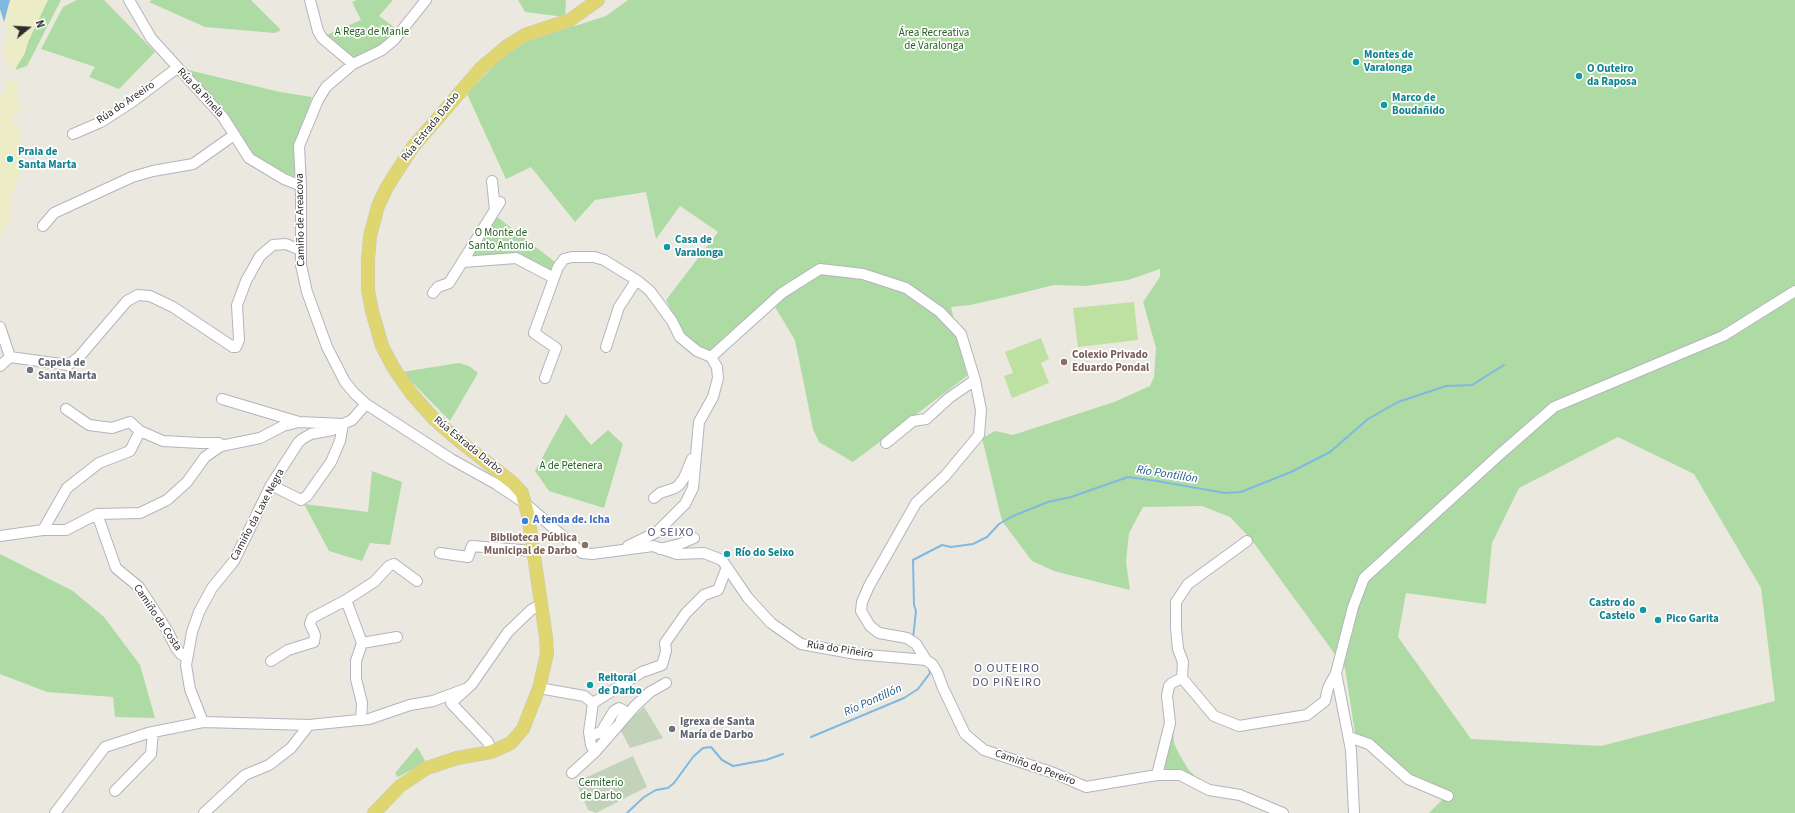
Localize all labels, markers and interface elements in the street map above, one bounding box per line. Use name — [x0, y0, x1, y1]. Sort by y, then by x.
north arrow — [8, 8, 48, 48]
text: N — [32, 18, 48, 30]
park label: A Rega de Manle — [335, 26, 409, 40]
park label: Área Recreativa de Varalonga — [899, 27, 969, 53]
place label: Montes de Varalonga — [1364, 49, 1414, 75]
marker: Montes de Varalonga — [1351, 57, 1361, 67]
place label: O Outeiro da Raposa — [1587, 63, 1637, 89]
street label: Rúa da Pinela — [174, 66, 226, 120]
marker: O Outeiro da Raposa — [1574, 71, 1584, 81]
street label: Rúa do Areeiro — [94, 79, 158, 127]
street label: Rúa Estrada Darbo — [399, 90, 463, 164]
place label: Marco de Boudañido — [1392, 92, 1445, 118]
marker: Marco de Boudañido — [1379, 100, 1389, 110]
place label: Praia de Santa Marta — [18, 146, 77, 172]
marker: Praia de Santa Marta — [5, 154, 15, 164]
street label: Camiño de Areacova — [294, 173, 308, 267]
park label: O Monte de Santo Antonio — [468, 227, 534, 253]
place label: Casa de Varalonga — [675, 234, 723, 260]
marker: Casa de Varalonga — [662, 242, 672, 252]
place label: Colexio Privado Eduardo Pondal — [1072, 349, 1149, 375]
place label: Capela de Santa Marta — [38, 357, 97, 383]
marker: Colexio Privado Eduardo Pondal — [1059, 357, 1069, 367]
marker: Capela de Santa Marta — [25, 365, 35, 375]
street label: Rúa Estrada Darbo — [431, 414, 505, 478]
park label: A de Petenera — [540, 460, 602, 474]
water label: Río Pontillón — [1135, 463, 1199, 487]
street label: Camiño da Laxe Negra — [228, 467, 288, 563]
place label: A tenda de. Icha — [533, 514, 610, 528]
marker: A tenda de. Icha — [520, 516, 530, 526]
district label: O SEIXO — [647, 526, 695, 540]
place label: Biblioteca Pública Municipal de Darbo — [484, 532, 577, 558]
marker: Biblioteca Pública Municipal de Darbo — [580, 540, 590, 550]
place label: Río do Seixo — [735, 547, 794, 561]
marker: Río do Seixo — [722, 549, 732, 559]
street label: Camiño da Costa — [130, 582, 184, 654]
place label: Castro do Castelo — [1589, 597, 1635, 623]
marker: Castro do Castelo — [1638, 605, 1648, 615]
place label: Pico Garita — [1666, 613, 1719, 627]
marker: Pico Garita — [1653, 615, 1663, 625]
street label: Rúa do Piñeiro — [806, 638, 874, 662]
district label: O OUTEIRO DO PIÑEIRO — [972, 662, 1042, 690]
place label: Reitoral de Darbo — [598, 672, 642, 698]
marker: Reitoral de Darbo — [585, 680, 595, 690]
water label: Río Pontillón — [842, 682, 904, 720]
place label: Igrexa de Santa María de Darbo — [680, 716, 755, 742]
marker: Igrexa de Santa María de Darbo — [667, 724, 677, 734]
street label: Camiño do Pereiro — [993, 747, 1077, 789]
park label: Cemiterio de Darbo — [578, 777, 624, 803]

